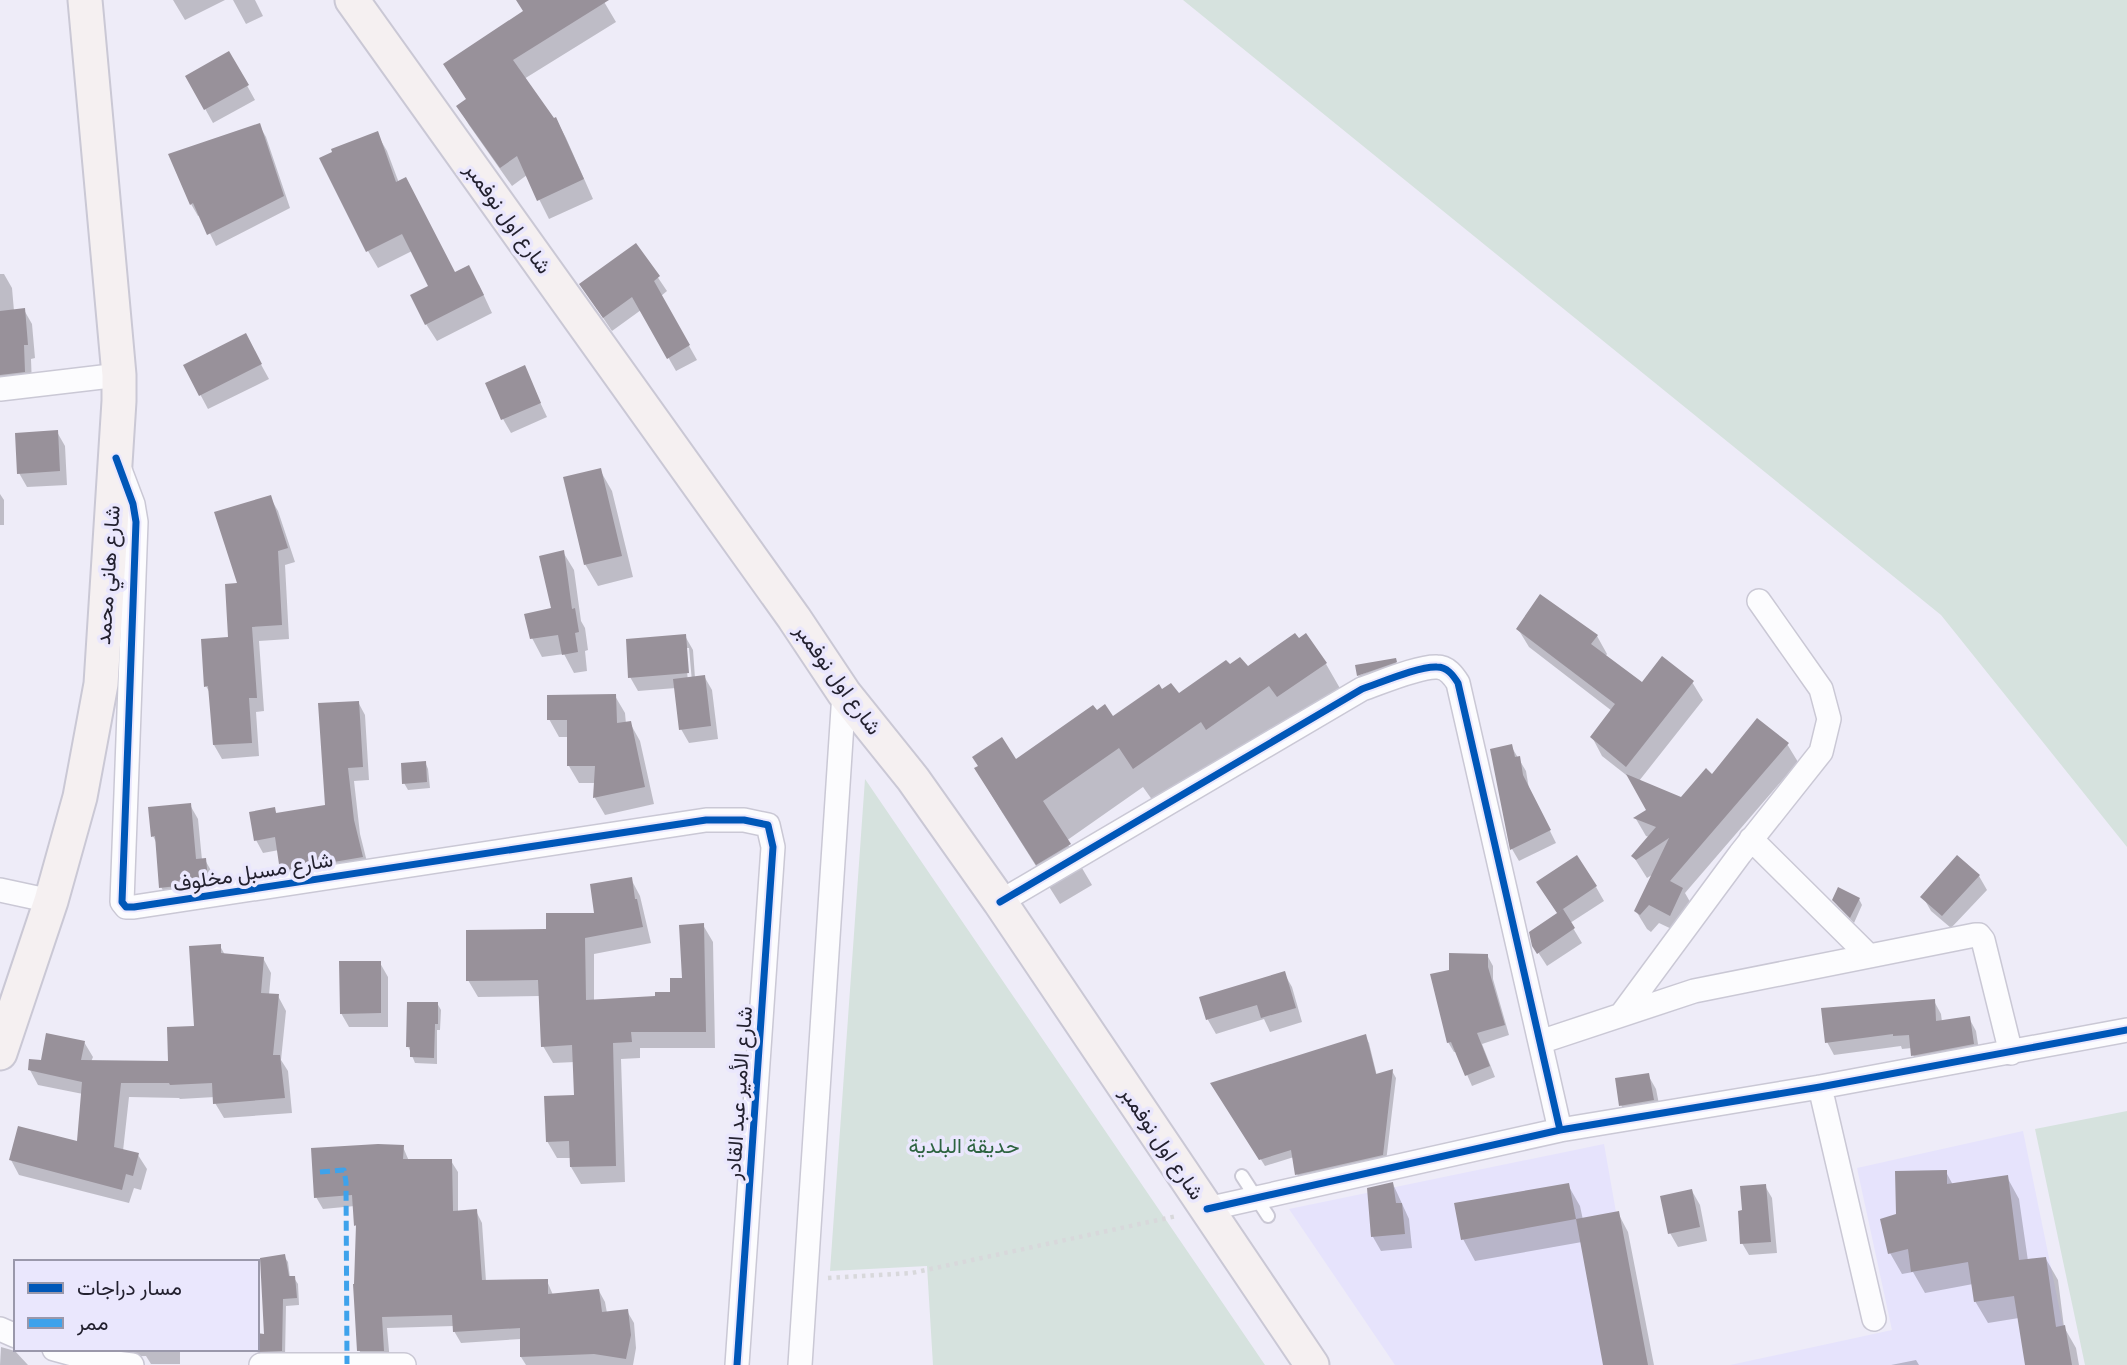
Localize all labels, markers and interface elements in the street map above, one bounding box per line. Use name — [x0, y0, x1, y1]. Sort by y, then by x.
street label: شارع اول نوفمبر — [457, 156, 557, 279]
street label: شارع هاني محمد — [90, 504, 130, 646]
street label: شارع اول نوفمبر — [787, 617, 887, 740]
street label: شارع مسبل مخلوف — [171, 847, 335, 898]
street label: شارع الأمير عبد القادر — [720, 1005, 759, 1182]
street label: شارع اول نوفمبر — [1113, 1080, 1210, 1205]
park label: حديقة البلدية — [908, 1133, 1020, 1159]
legend — [14, 1260, 259, 1351]
text: مسار دراجات — [77, 1275, 182, 1301]
text: ممر — [76, 1310, 108, 1336]

